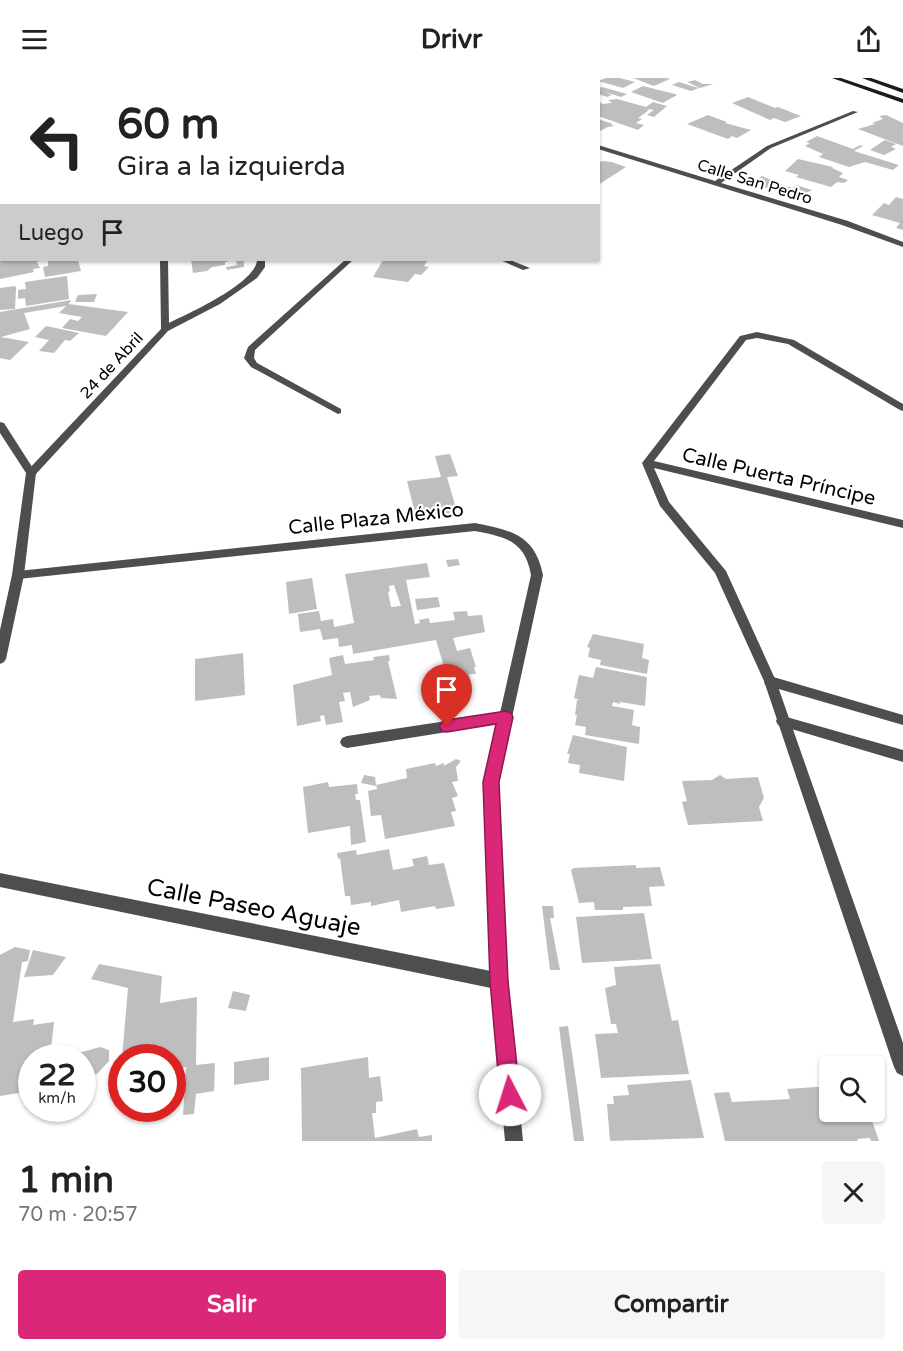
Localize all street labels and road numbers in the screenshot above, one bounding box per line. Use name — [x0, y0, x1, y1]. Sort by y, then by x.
street label: Calle San Pedro — [695, 155, 815, 209]
street label: 24 de Abril — [76, 328, 148, 403]
street label: Calle Puerta Príncipe — [680, 443, 878, 511]
street label: Calle Plaza México — [287, 498, 465, 540]
street label: Calle Paseo Aguaje — [144, 873, 363, 942]

